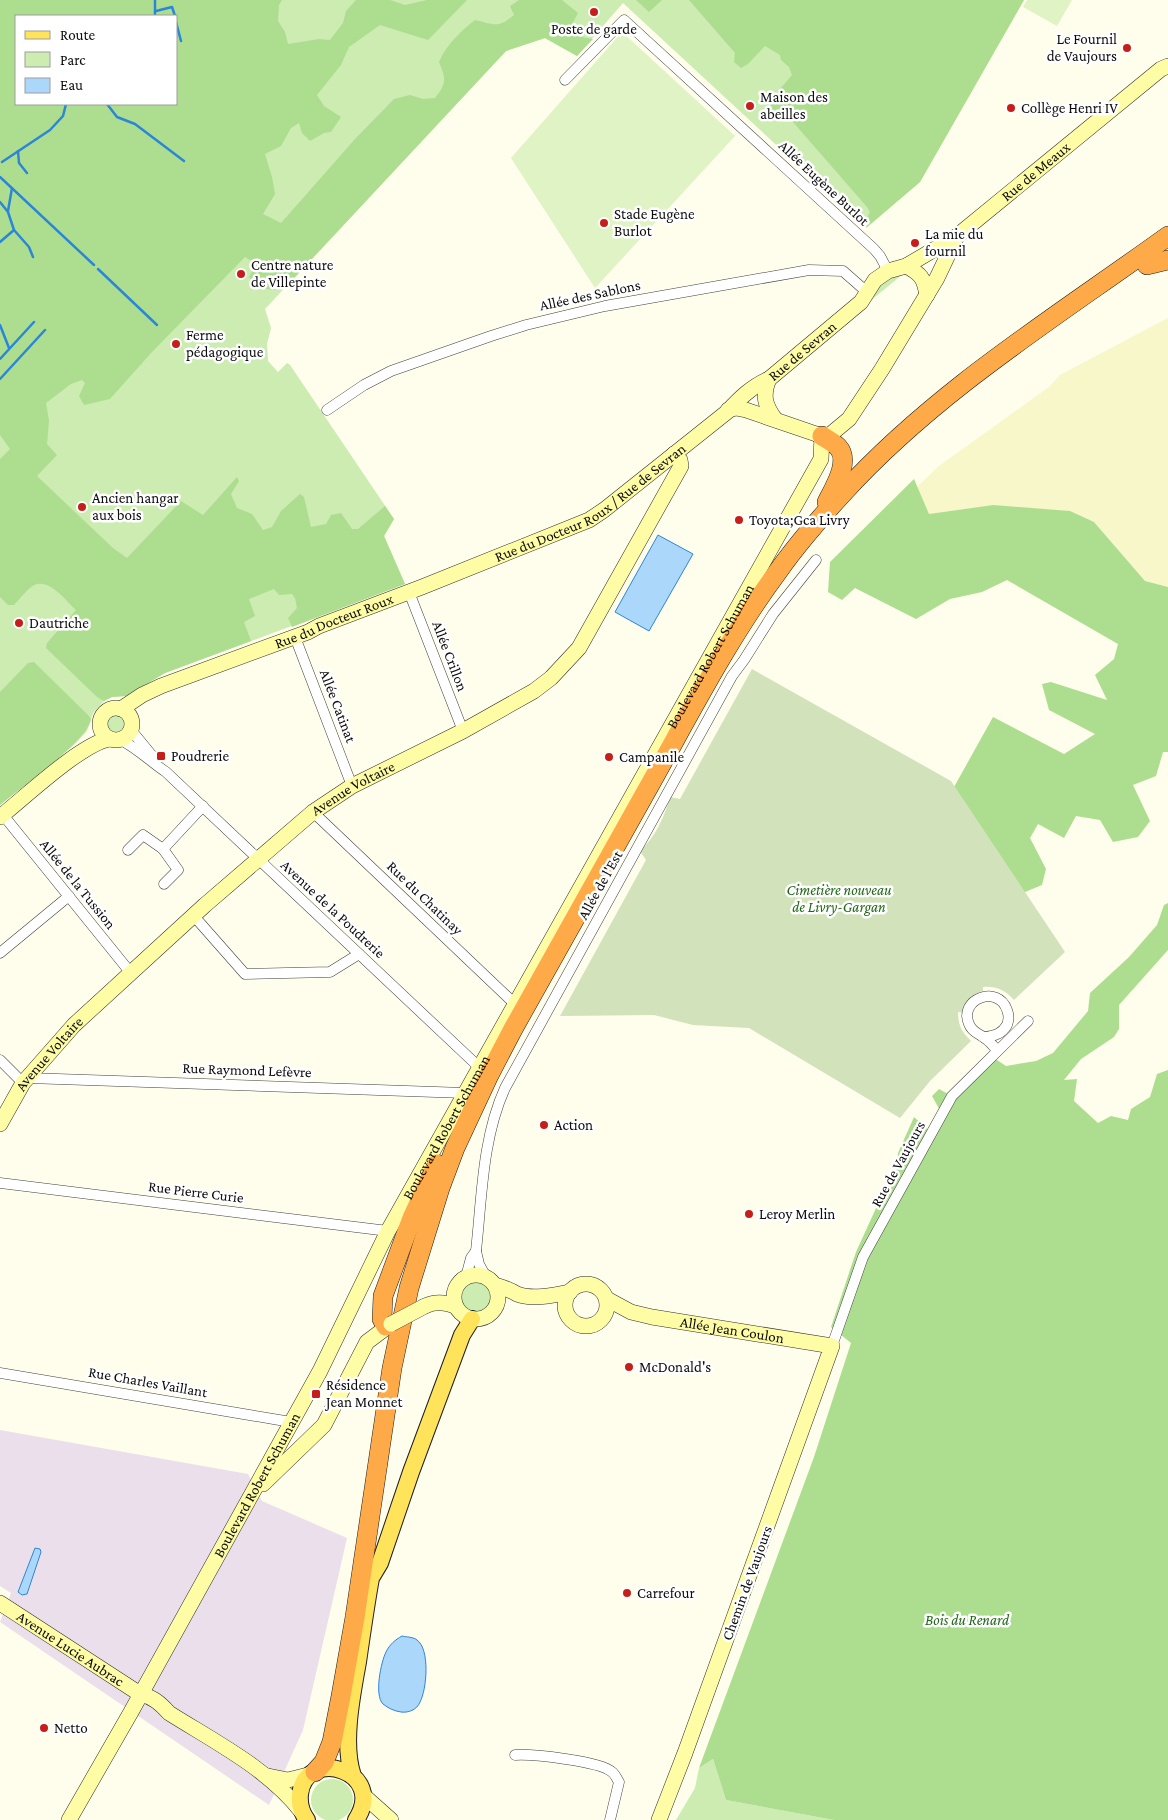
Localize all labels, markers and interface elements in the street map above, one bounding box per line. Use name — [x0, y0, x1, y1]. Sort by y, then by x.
marker: Poste de garde — [588, 6, 600, 18]
legend — [15, 15, 178, 105]
place label: Poste de garde — [551, 21, 637, 38]
text: Route — [60, 27, 95, 43]
place label: Le Fournil de Vaujours — [1047, 31, 1117, 65]
marker: Le Fournil de Vaujours — [1121, 42, 1133, 54]
text: Parc — [60, 52, 86, 68]
text: Eau — [60, 77, 83, 93]
place label: Maison des abeilles — [760, 89, 828, 122]
marker: Maison des abeilles — [744, 100, 756, 112]
place label: Collège Henri IV — [1021, 100, 1118, 117]
marker: Collège Henri IV — [1005, 102, 1017, 114]
street label: Allée Eugène Burlot — [775, 137, 873, 230]
street label: Rue de Meaux — [998, 139, 1073, 204]
place label: Stade Eugène Burlot — [614, 206, 695, 239]
marker: Stade Eugène Burlot — [598, 217, 610, 229]
place label: La mie du fournil — [925, 226, 984, 259]
marker: La mie du fournil — [909, 237, 921, 249]
place label: Centre nature de Villepinte — [251, 257, 334, 291]
marker: Centre nature de Villepinte — [235, 268, 247, 280]
street label: Allée des Sablons — [538, 276, 642, 313]
street label: Rue de Sevran — [765, 318, 839, 384]
place label: Ferme pédagogique — [186, 327, 264, 361]
marker: Ferme pédagogique — [170, 338, 182, 350]
street label: Rue du Docteur Roux / Rue de Sevran — [493, 440, 689, 565]
place label: Ancien hangar aux bois — [92, 490, 179, 523]
marker: Ancien hangar aux bois — [76, 501, 88, 513]
place label: Toyota;Gca Livry — [749, 512, 850, 529]
marker: Toyota;Gca Livry — [733, 514, 745, 526]
street label: Boulevard Robert Schuman — [664, 581, 757, 731]
street label: Rue du Docteur Roux — [272, 591, 395, 652]
place label: Dautriche — [29, 615, 89, 631]
marker: Dautriche — [13, 617, 25, 629]
street label: Allée Crillon — [429, 619, 471, 693]
street label: Allée Catinat — [317, 667, 360, 746]
place label: Poudrerie — [171, 748, 229, 764]
place label: Campanile — [619, 749, 685, 766]
marker: Poudrerie — [155, 750, 167, 762]
marker: Campanile — [603, 751, 615, 763]
street label: Avenue Voltaire — [308, 758, 398, 819]
street label: Allée de la Tussion — [37, 836, 119, 932]
street label: Allée de l'Est — [575, 847, 626, 922]
street label: Avenue de la Poudrerie — [278, 857, 388, 961]
street label: Rue du Chatinay — [383, 858, 466, 939]
park label: Cimetière nouveau de Livry-Gargan — [786, 882, 892, 916]
street label: Avenue Voltaire — [12, 1013, 86, 1094]
street label: Boulevard Robert Schuman — [399, 1052, 493, 1202]
street label: Rue Raymond Lefèvre — [182, 1060, 312, 1081]
place label: Action — [554, 1117, 593, 1133]
street label: Rue de Vaujours — [868, 1118, 929, 1210]
marker: Action — [538, 1119, 550, 1131]
street label: Rue Pierre Curie — [147, 1178, 245, 1206]
place label: Leroy Merlin — [759, 1206, 835, 1223]
marker: Leroy Merlin — [743, 1208, 755, 1220]
street label: Allée Jean Coulon — [679, 1314, 785, 1346]
place label: McDonald's — [639, 1359, 711, 1375]
marker: McDonald's — [623, 1361, 635, 1373]
street label: Rue Charles Vaillant — [87, 1364, 210, 1401]
place label: Résidence Jean Monnet — [324, 1377, 403, 1411]
marker: Résidence Jean Monnet — [310, 1388, 322, 1400]
street label: Boulevard Robert Schuman — [210, 1410, 303, 1560]
street label: Chemin de Vaujours — [719, 1523, 776, 1643]
place label: Carrefour — [637, 1585, 695, 1601]
marker: Carrefour — [621, 1587, 633, 1599]
street label: Avenue Lucie Aubrac — [14, 1608, 128, 1690]
park label: Bois du Renard — [925, 1612, 1010, 1628]
place label: Netto — [54, 1720, 88, 1736]
marker: Netto — [38, 1722, 50, 1734]

